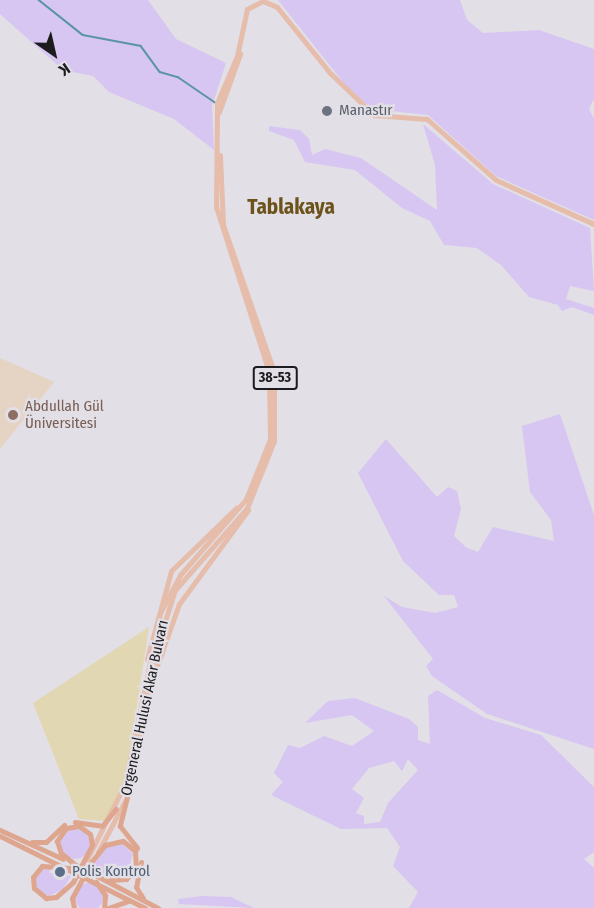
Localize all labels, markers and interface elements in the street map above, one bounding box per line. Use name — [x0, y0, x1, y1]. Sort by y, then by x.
north arrow — [24, 24, 84, 84]
text: K — [55, 59, 74, 80]
place label: Manastır — [339, 102, 392, 120]
marker: Manastır — [320, 104, 334, 118]
district label: Tablakaya — [247, 194, 335, 220]
road number: 38-53 — [252, 367, 298, 389]
place label: Abdullah Gül Üniversitesi — [25, 397, 104, 432]
marker: Abdullah Gül Üniversitesi — [6, 408, 20, 422]
street label: Orgeneral Hulusi Akar Bulvarı — [118, 618, 172, 798]
place label: Polis Kontrol — [72, 863, 150, 881]
marker: Polis Kontrol — [53, 865, 67, 879]

